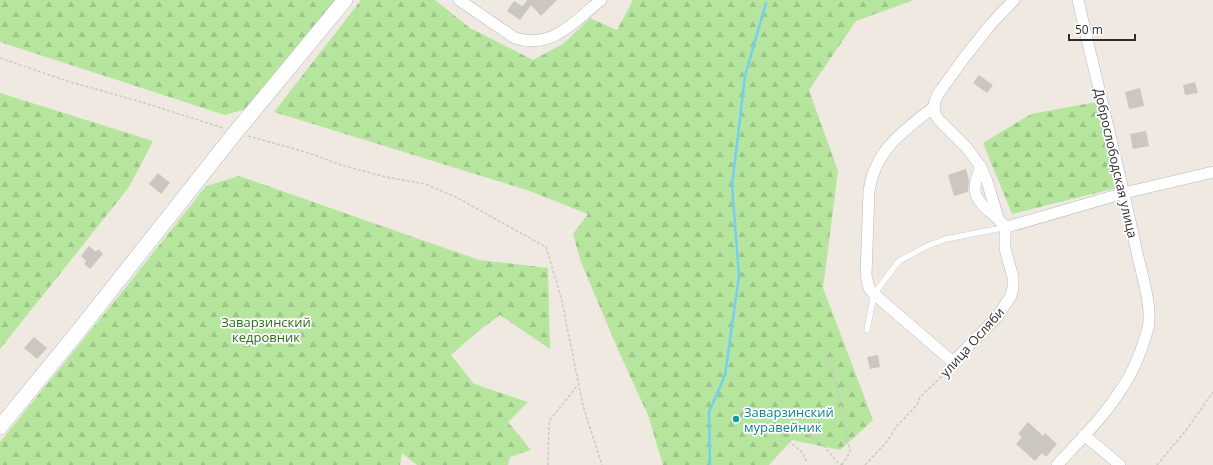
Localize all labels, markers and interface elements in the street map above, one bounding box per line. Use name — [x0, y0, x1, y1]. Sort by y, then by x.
scale bar — [1069, 16, 1135, 42]
text: 50 m — [1075, 21, 1103, 38]
street label: Доброслободская улица — [1090, 86, 1142, 240]
street label: улица Осляби — [936, 303, 1008, 381]
park label: Заварзинский кедровник — [221, 313, 311, 346]
place label: Заварзинский муравейник — [744, 403, 834, 436]
marker: Заварзинский муравейник — [731, 414, 741, 424]

